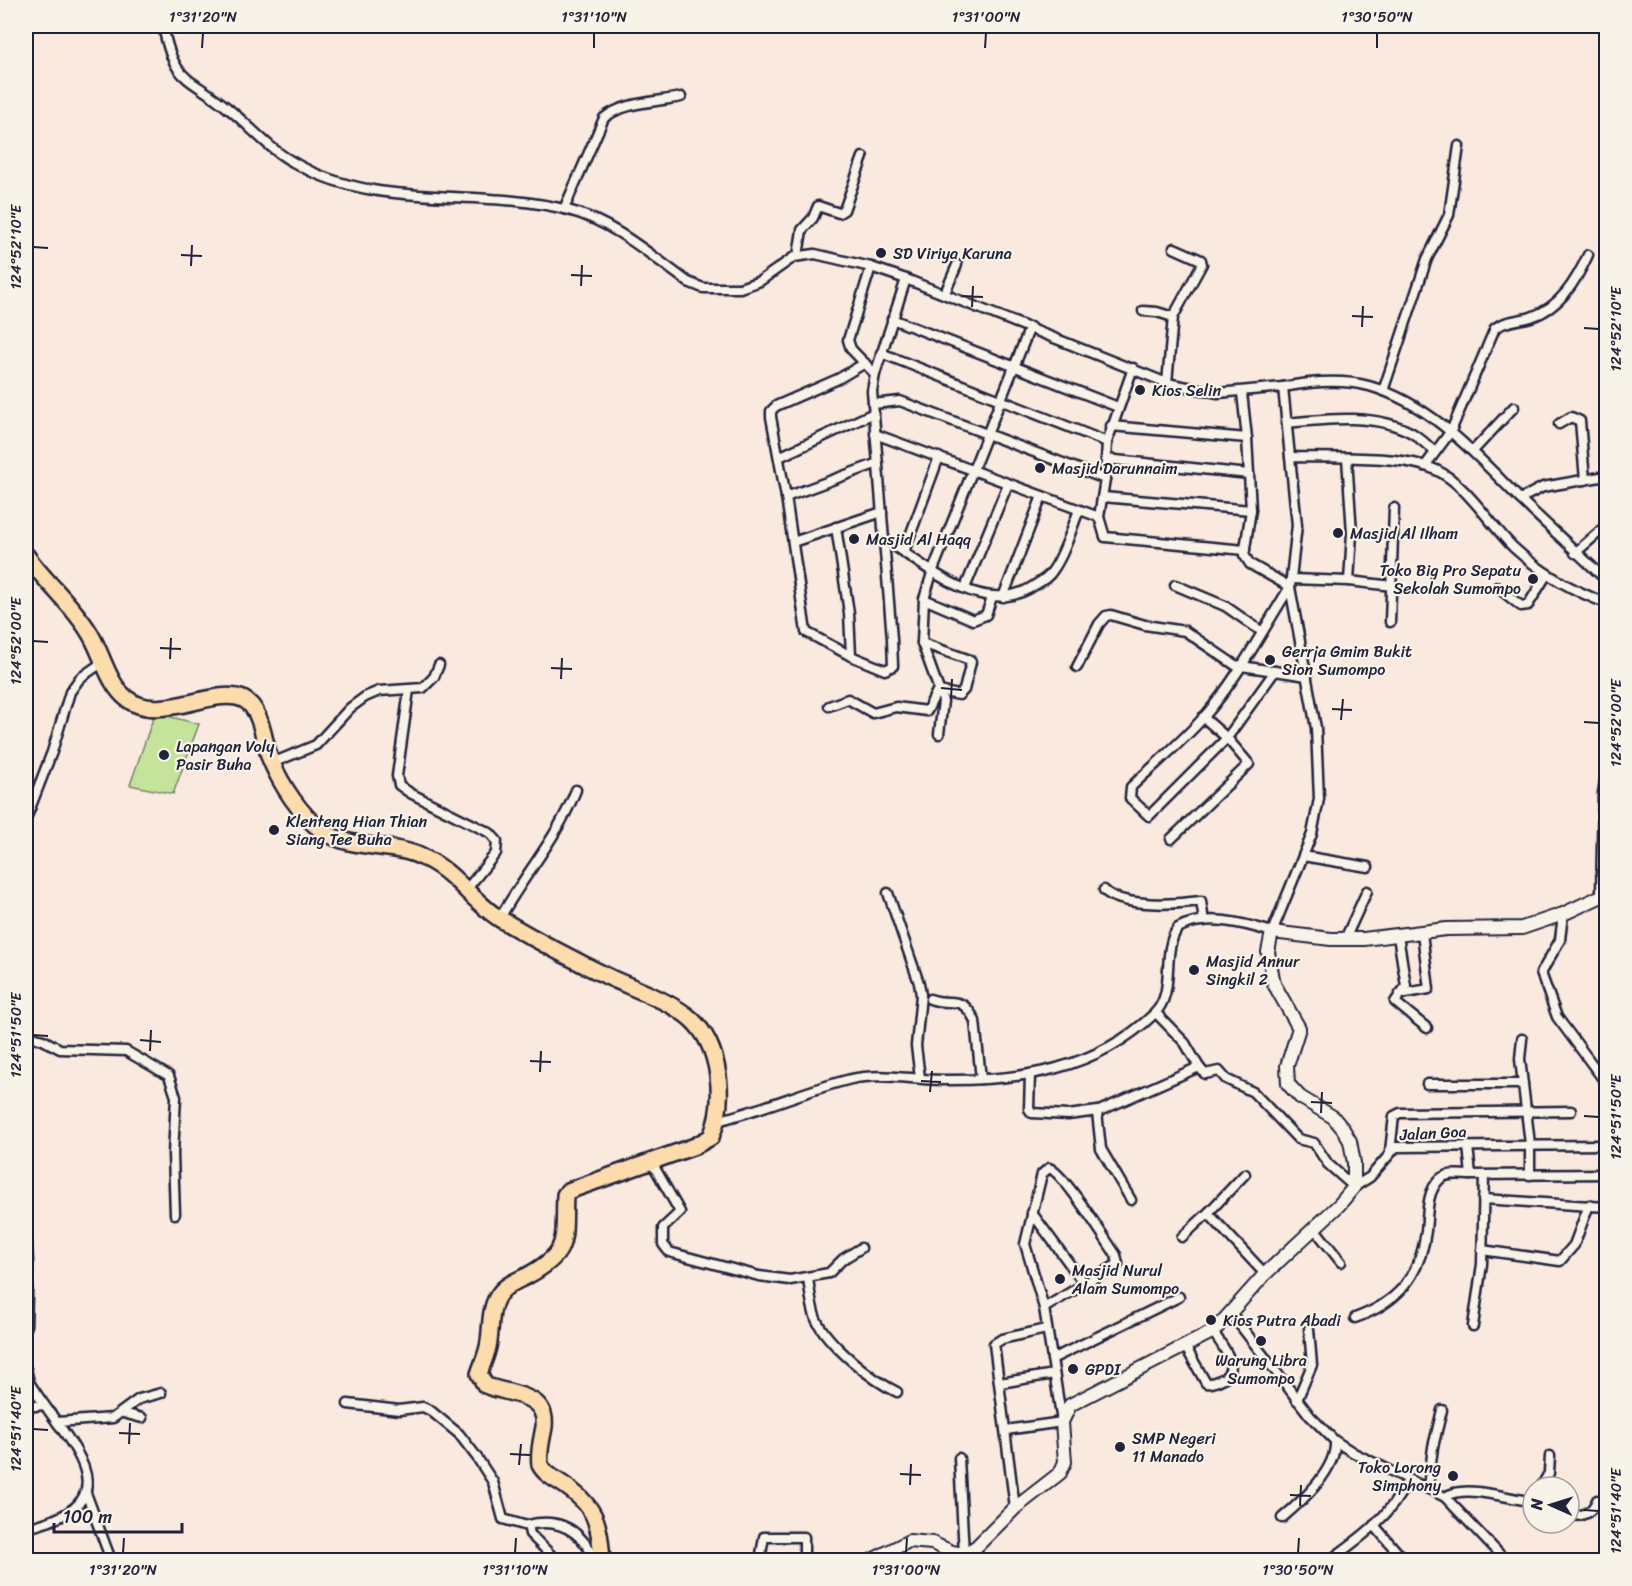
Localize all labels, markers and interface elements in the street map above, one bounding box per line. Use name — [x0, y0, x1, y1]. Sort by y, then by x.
text: 1°31'20"N — [169, 4, 238, 30]
text: 1°31'10"N — [561, 4, 627, 30]
text: 1°31'00"N — [952, 4, 1021, 30]
text: 1°30'50"N — [1341, 4, 1413, 30]
text: 124°52'10"E — [3, 203, 29, 289]
place label: SD Viriya Karuna — [893, 239, 1012, 268]
marker: SD Viriya Karuna — [874, 246, 888, 260]
text: 124°52'10"E — [1603, 285, 1629, 371]
place label: Kios Selin — [1152, 376, 1222, 405]
marker: Kios Selin — [1133, 383, 1147, 397]
place label: Masjid Darunnaim — [1052, 454, 1177, 483]
marker: Masjid Darunnaim — [1033, 461, 1047, 475]
place label: Masjid Al Ilham — [1350, 519, 1458, 548]
place label: Masjid Al Haqq — [866, 525, 971, 554]
marker: Masjid Al Ilham — [1331, 526, 1345, 540]
marker: Masjid Al Haqq — [847, 532, 861, 546]
place label: Toko Big Pro Sepatu Sekolah Sumompo — [1379, 556, 1521, 603]
marker: Toko Big Pro Sepatu Sekolah Sumompo — [1526, 572, 1540, 586]
text: 124°52'00"E — [3, 595, 29, 685]
place label: Gerrja Gmim Bukit Sion Sumompo — [1282, 637, 1412, 684]
marker: Gerrja Gmim Bukit Sion Sumompo — [1263, 653, 1277, 667]
text: 124°52'00"E — [1603, 677, 1629, 767]
place label: Lapangan Voly Pasir Buha — [176, 732, 275, 779]
marker: Lapangan Voly Pasir Buha — [157, 748, 171, 762]
place label: Klenteng Hian Thian Siang Tee Buha — [286, 807, 428, 854]
marker: Klenteng Hian Thian Siang Tee Buha — [267, 823, 281, 837]
place label: Masjid Annur Singkil 2 — [1206, 947, 1301, 994]
marker: Masjid Annur Singkil 2 — [1187, 963, 1201, 977]
text: 124°51'50"E — [3, 991, 29, 1078]
text: 124°51'50"E — [1603, 1073, 1629, 1160]
street label: Jalan Goa — [1398, 1117, 1467, 1149]
place label: Masjid Nurul Alam Sumompo — [1071, 1256, 1179, 1303]
marker: Masjid Nurul Alam Sumompo — [1053, 1272, 1067, 1286]
place label: Kios Putra Abadi — [1223, 1306, 1341, 1335]
marker: Kios Putra Abadi — [1204, 1313, 1218, 1327]
marker: Warung Libra Sumompo — [1254, 1334, 1268, 1348]
place label: Warung Libra Sumompo — [1215, 1346, 1307, 1393]
place label: GPDI — [1085, 1355, 1122, 1384]
marker: GPDI — [1066, 1362, 1080, 1376]
text: 124°51'40"E — [3, 1385, 29, 1472]
place label: SMP Negeri 11 Manado — [1132, 1424, 1216, 1471]
marker: SMP Negeri 11 Manado — [1113, 1440, 1127, 1454]
place label: Toko Lorong Simphony — [1358, 1453, 1442, 1500]
text: 124°51'40"E — [1603, 1467, 1629, 1554]
marker: Toko Lorong Simphony — [1446, 1469, 1460, 1483]
north arrow — [1521, 1475, 1581, 1535]
scale bar — [54, 1496, 182, 1534]
text: N — [1522, 1497, 1551, 1512]
text: 100 m — [63, 1501, 112, 1533]
text: 1°31'20"N — [89, 1557, 158, 1583]
text: 1°31'10"N — [482, 1557, 548, 1583]
text: 1°31'00"N — [872, 1557, 941, 1583]
text: 1°30'50"N — [1262, 1557, 1334, 1583]

